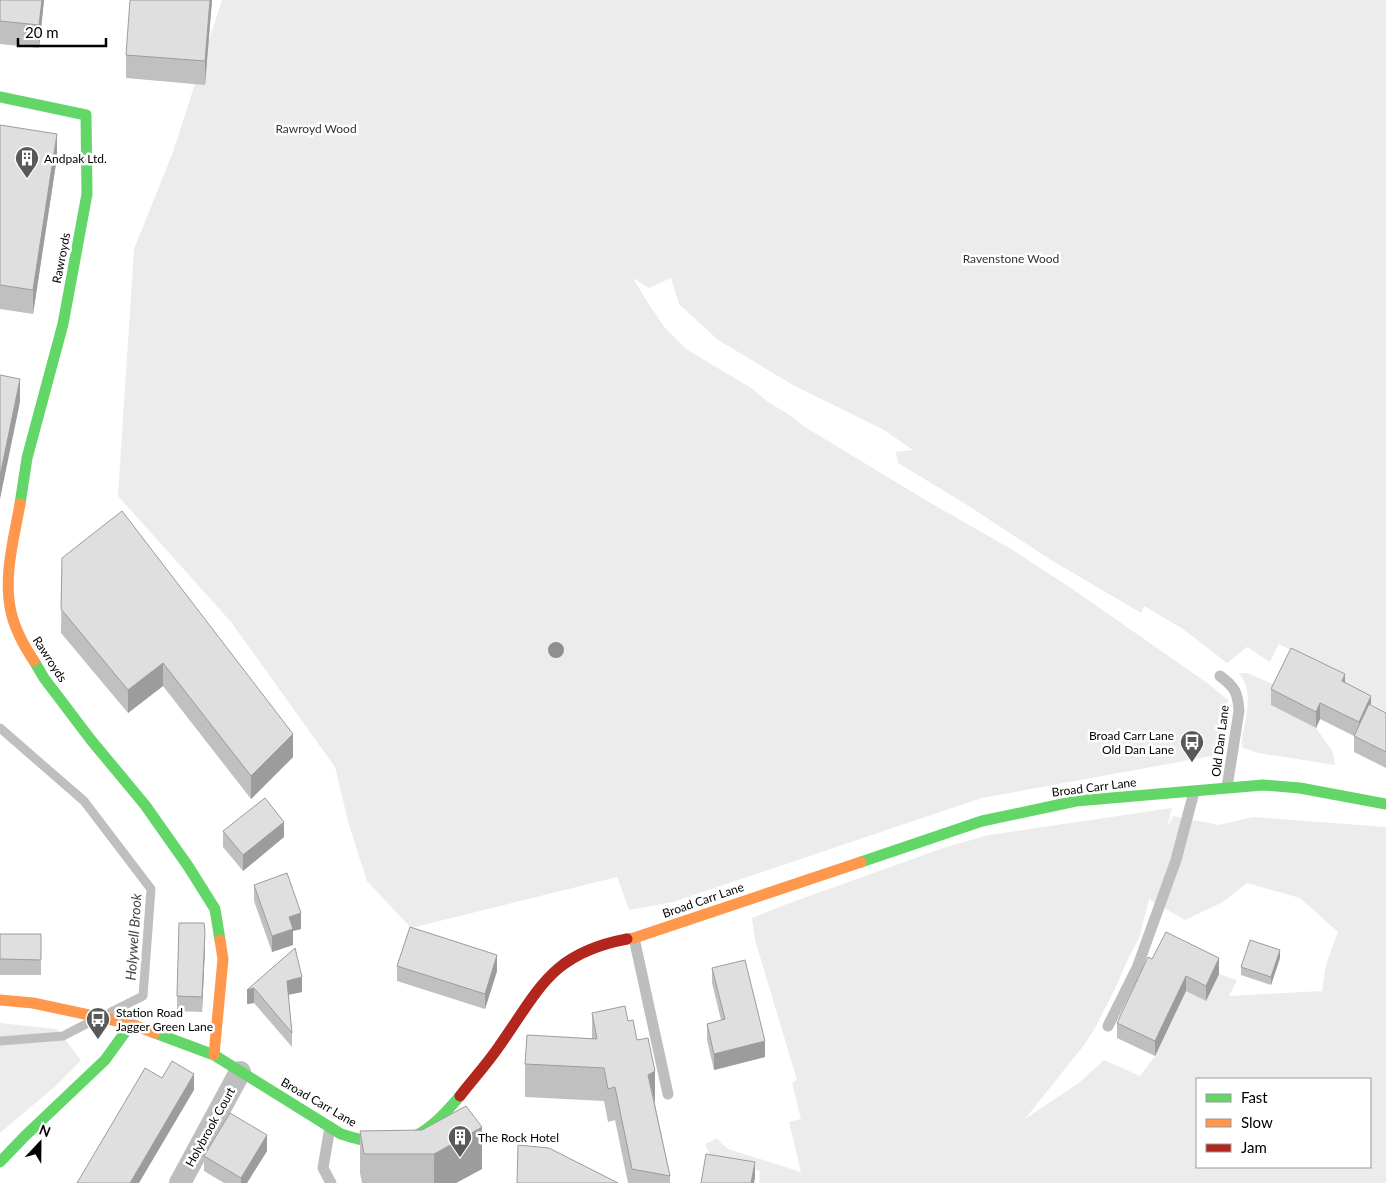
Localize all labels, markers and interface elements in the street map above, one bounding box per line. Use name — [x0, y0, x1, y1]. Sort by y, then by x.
scale bar — [18, 15, 105, 47]
text: 20 m — [25, 23, 59, 41]
park label: Rawroyd Wood — [275, 121, 357, 136]
building icon: Andpak Ltd. — [14, 145, 40, 179]
place label: Andpak Ltd. — [44, 151, 107, 166]
street label: Rawroyds — [49, 231, 73, 285]
park label: Ravenstone Wood — [963, 251, 1059, 266]
street label: Rawroyds — [30, 633, 70, 685]
street label: Old Dan Lane — [1208, 704, 1232, 778]
place label: Broad Carr Lane Old Dan Lane — [1089, 728, 1174, 757]
bus stop icon: Broad Carr Lane Old Dan Lane — [1179, 729, 1205, 763]
street label: Broad Carr Lane — [1051, 774, 1137, 800]
street label: Broad Carr Lane — [660, 879, 746, 921]
water label: Holywell Brook — [121, 893, 145, 981]
place label: Station Road Jagger Green Lane — [116, 1005, 213, 1034]
bus stop icon: Station Road Jagger Green Lane — [85, 1006, 111, 1040]
street label: Broad Carr Lane — [278, 1074, 360, 1130]
legend — [1196, 1078, 1371, 1168]
street label: Holybrook Court — [182, 1084, 238, 1169]
text: Fast — [1241, 1088, 1268, 1106]
text: Slow — [1241, 1113, 1273, 1131]
north arrow — [15, 1118, 65, 1168]
text: N — [37, 1121, 53, 1140]
building icon: The Rock Hotel — [447, 1124, 473, 1158]
place label: The Rock Hotel — [478, 1130, 559, 1145]
text: Jam — [1241, 1138, 1267, 1156]

